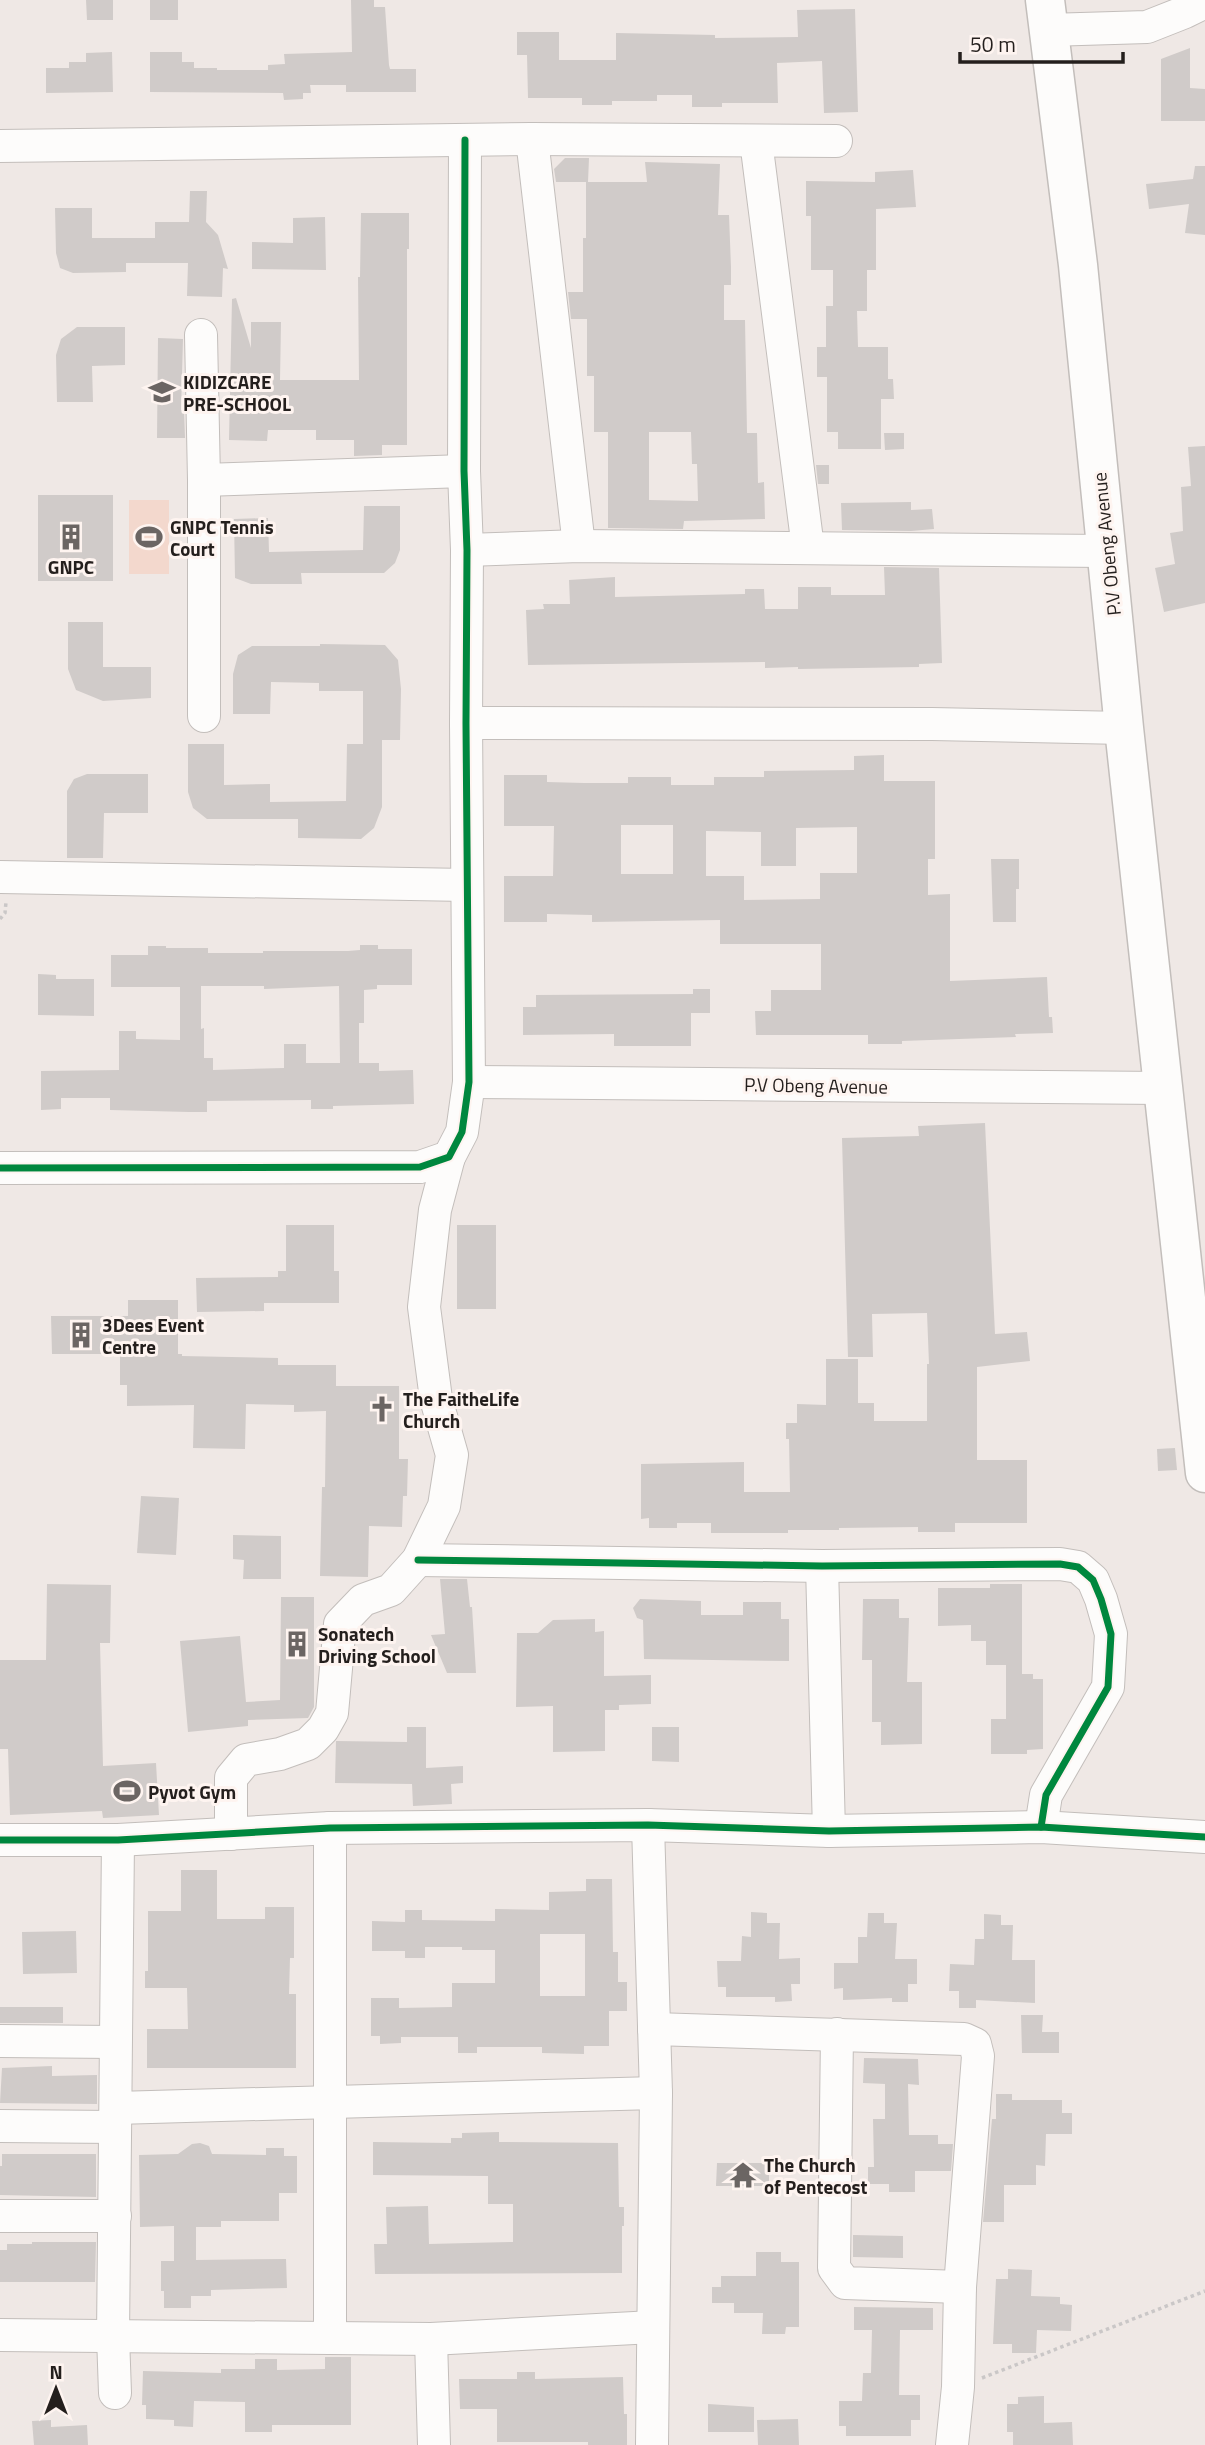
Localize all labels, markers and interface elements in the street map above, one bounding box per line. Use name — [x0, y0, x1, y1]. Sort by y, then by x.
scale bar — [960, 21, 1123, 65]
text: 50 m — [970, 28, 1016, 60]
place label: KIDIZCARE PRE-SCHOOL — [183, 367, 291, 418]
school or university icon: KIDIZCARE PRE-SCHOOL — [147, 377, 177, 407]
street label: P.V Obeng Avenue — [1084, 471, 1128, 617]
place label: GNPC Tennis Court — [170, 512, 274, 563]
building icon: GNPC — [56, 522, 86, 552]
sports icon: GNPC Tennis Court — [134, 522, 164, 552]
place label: GNPC — [48, 552, 94, 581]
street label: P.V Obeng Avenue — [744, 1069, 888, 1101]
place label: 3Dees Event Centre — [102, 1310, 204, 1361]
building icon: 3Dees Event Centre — [66, 1320, 96, 1350]
place label: The FaitheLife Church — [403, 1384, 519, 1435]
church icon: The FaitheLife Church — [367, 1394, 397, 1424]
place label: Sonatech Driving School — [318, 1619, 436, 1670]
building icon: Sonatech Driving School — [282, 1629, 312, 1659]
sports icon: Pyvot Gym — [112, 1776, 142, 1806]
place label: Pyvot Gym — [148, 1777, 236, 1806]
place label: The Church of Pentecost — [764, 2150, 868, 2201]
temple icon: The Church of Pentecost — [728, 2160, 758, 2190]
north arrow — [21, 2354, 91, 2424]
text: N — [49, 2357, 63, 2386]

